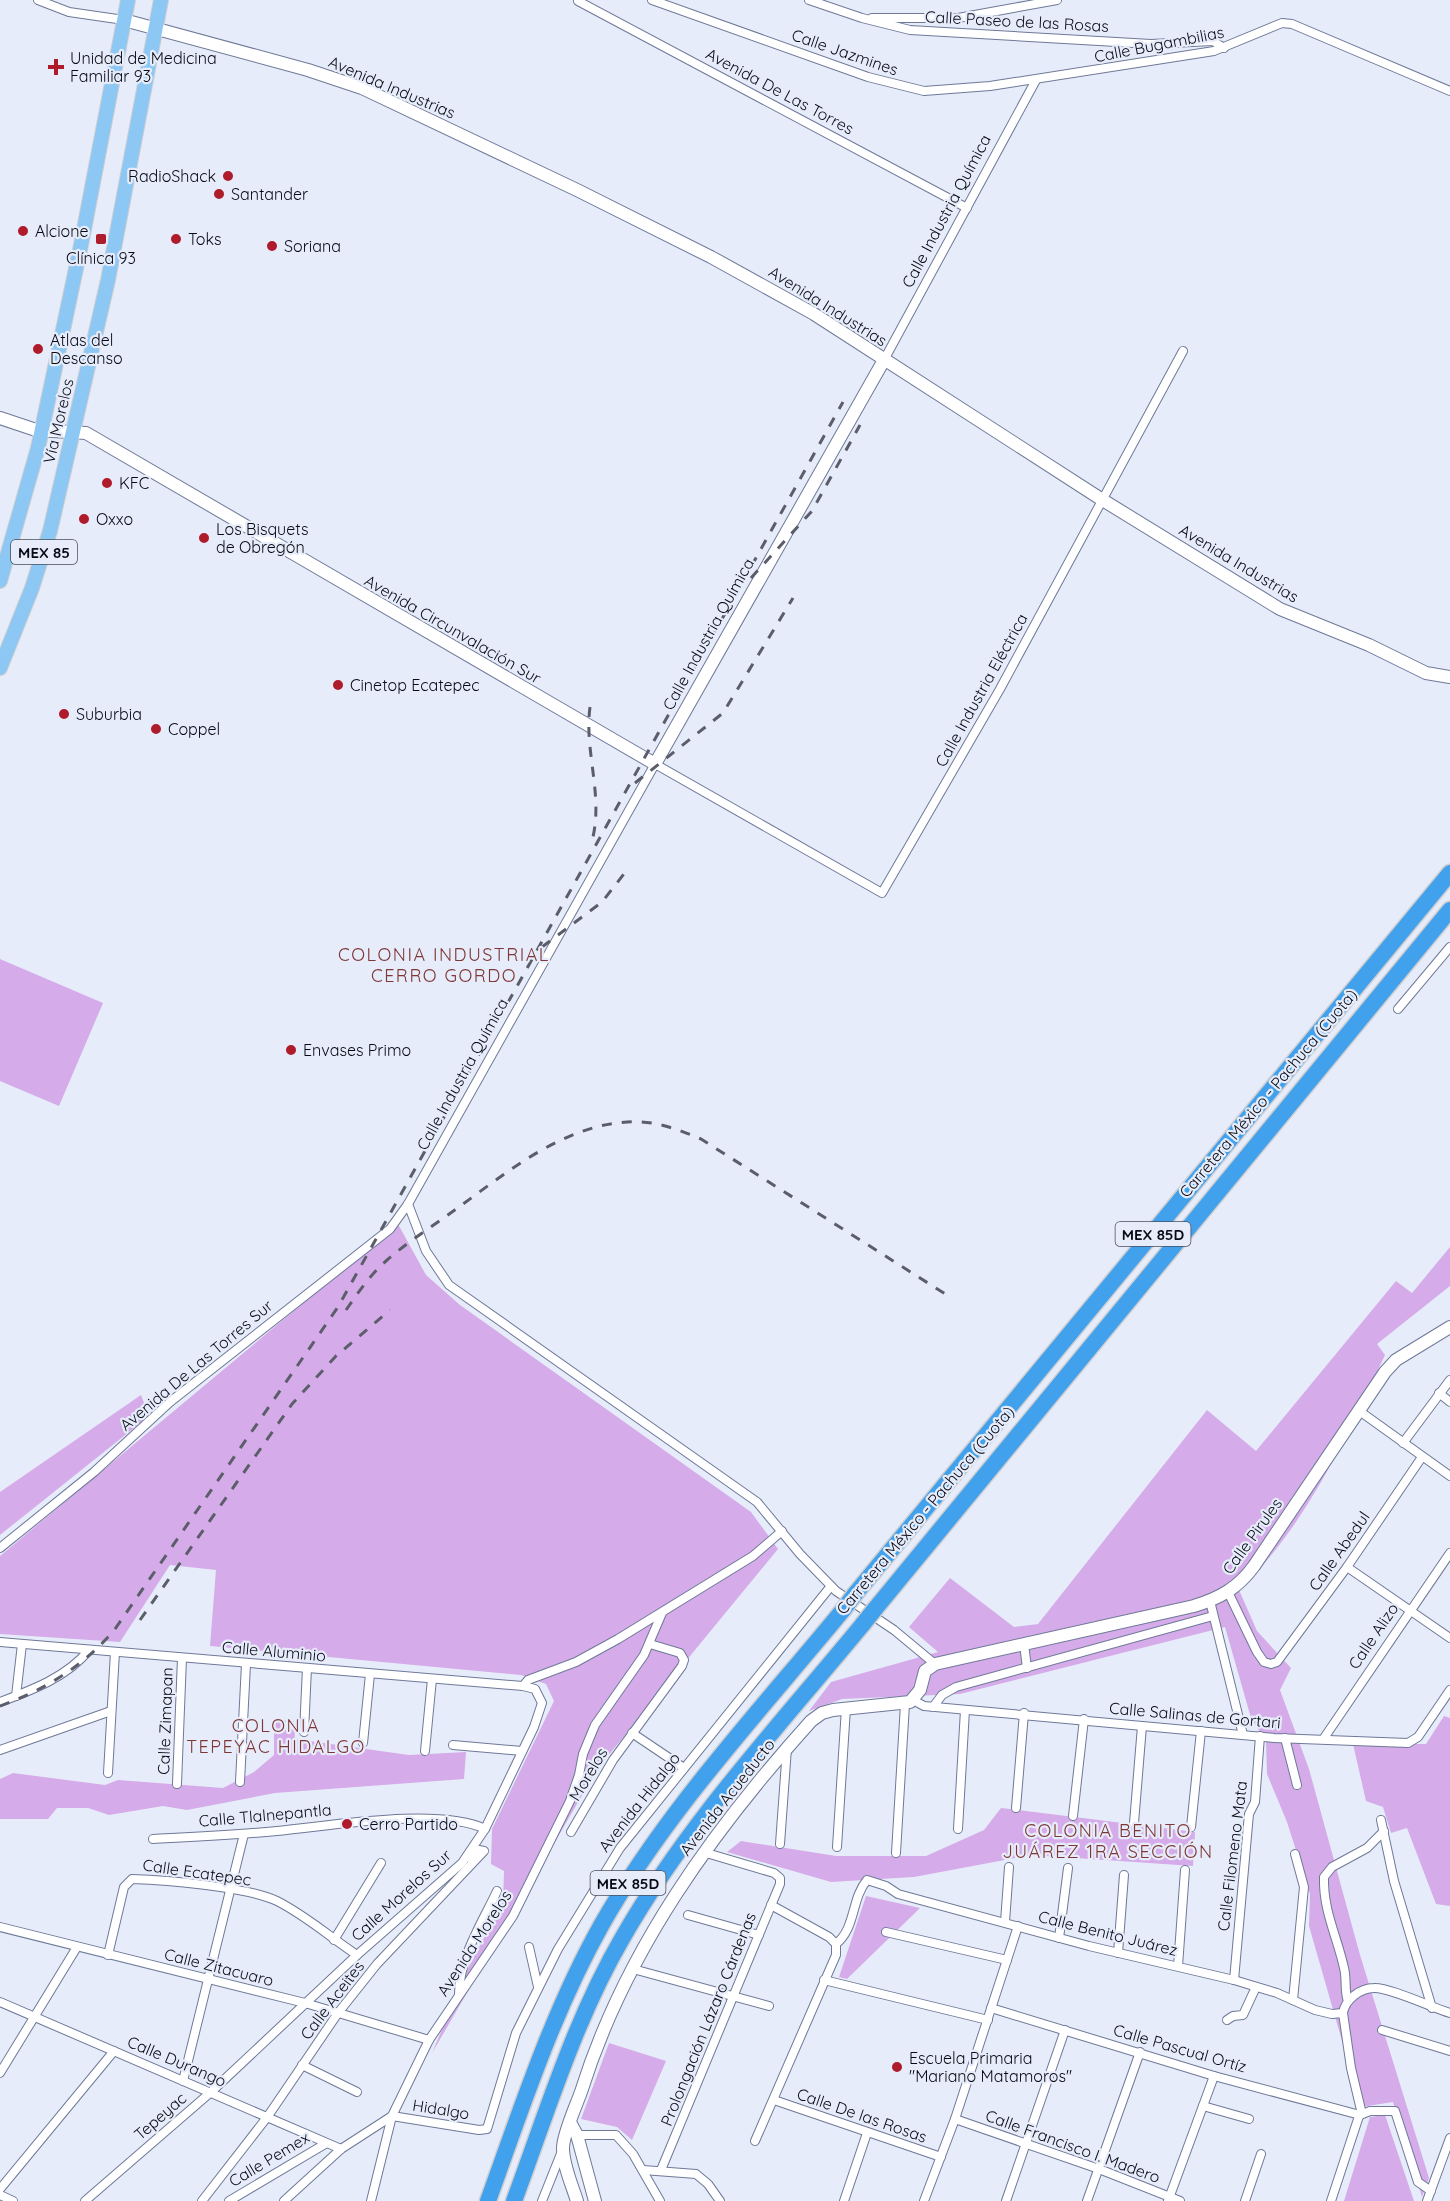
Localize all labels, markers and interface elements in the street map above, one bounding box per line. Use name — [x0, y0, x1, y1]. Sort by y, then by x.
street label: Calle Paseo de las Rosas — [925, 6, 1109, 36]
street label: Calle Bugambilias — [1092, 22, 1226, 66]
street label: Calle Jazmines — [789, 24, 901, 80]
street label: Avenida De Las Torres — [703, 43, 857, 139]
place label: Unidad de Medicina Familiar 93 — [70, 48, 217, 86]
street label: Avenida Industrias — [326, 51, 458, 123]
marker: Unidad de Medicina Familiar 93 — [47, 58, 65, 76]
street label: Calle Industria Química — [897, 131, 995, 291]
place label: RadioShack — [128, 166, 216, 186]
marker: RadioShack — [221, 169, 235, 183]
place label: Santander — [231, 184, 308, 204]
marker: Santander — [212, 187, 226, 201]
place label: Alcione — [35, 221, 89, 241]
marker: Alcione — [16, 224, 30, 238]
place label: Toks — [188, 229, 221, 249]
marker: Clínica 93 — [94, 232, 108, 246]
marker: Toks — [169, 232, 183, 246]
place label: Soriana — [284, 236, 341, 256]
marker: Soriana — [265, 239, 279, 253]
place label: Clínica 93 — [66, 248, 136, 268]
street label: Avenida Industrias — [765, 262, 891, 350]
place label: Atlas del Descanso — [50, 330, 123, 368]
marker: Atlas del Descanso — [31, 342, 45, 356]
street label: Vía Morelos — [39, 377, 77, 465]
place label: KFC — [119, 473, 149, 493]
marker: KFC — [100, 476, 114, 490]
place label: Oxxo — [96, 509, 133, 529]
marker: Oxxo — [77, 512, 91, 526]
place label: Los Bisquets de Obregón — [216, 519, 308, 557]
street label: Avenida Industrias — [1176, 519, 1302, 607]
marker: Los Bisquets de Obregón — [197, 531, 211, 545]
road number: MEX 85 — [11, 540, 77, 564]
street label: Calle Industria Química — [658, 555, 758, 713]
street label: Avenida Circunvalación Sur — [361, 570, 545, 688]
street label: Calle Industria Eléctrica — [930, 610, 1032, 770]
place label: Cinetop Ecatepec — [350, 675, 480, 695]
marker: Cinetop Ecatepec — [331, 678, 345, 692]
place label: Suburbia — [76, 704, 142, 724]
marker: Suburbia — [57, 707, 71, 721]
place label: Coppel — [168, 719, 220, 739]
marker: Coppel — [149, 722, 163, 736]
district label: COLONIA INDUSTRIAL CERRO GORDO — [338, 943, 550, 987]
street label: Carretera México - Pachuca (Cuota) — [1175, 985, 1361, 1201]
street label: Calle Industria Química — [412, 995, 512, 1153]
place label: Envases Primo — [303, 1040, 411, 1060]
marker: Envases Primo — [284, 1043, 298, 1057]
road number: MEX 85D — [1116, 1222, 1190, 1246]
street label: Avenida De Las Torres Sur — [115, 1295, 277, 1435]
street label: Carretera México - Pachuca (Cuota) — [832, 1402, 1018, 1618]
street label: Calle Pirules — [1218, 1494, 1286, 1578]
street label: Calle Abedul — [1304, 1507, 1374, 1595]
street label: Calle Alizo — [1344, 1599, 1402, 1673]
street label: Calle Aluminio — [221, 1636, 327, 1666]
street label: Calle Zimapan — [153, 1667, 177, 1775]
street label: Calle Salinas de Gortari — [1108, 1698, 1282, 1732]
district label: COLONIA TEPEYAC HIDALGO — [186, 1714, 366, 1758]
street label: Avenida Acueducto — [675, 1735, 779, 1859]
street label: Morelos — [564, 1744, 612, 1804]
street label: Avenida Hidalgo — [594, 1748, 684, 1856]
street label: Calle Filomeno Mata — [1213, 1780, 1251, 1932]
street label: Calle Tlalnepantla — [198, 1799, 332, 1831]
place label: Cerro Partido — [359, 1814, 458, 1834]
marker: Cerro Partido — [340, 1817, 354, 1831]
district label: COLONIA BENITO JUÁREZ 1RA SECCIÓN — [1002, 1819, 1214, 1863]
street label: Calle Morelos Sur — [347, 1845, 455, 1945]
street label: Calle Ecatepec — [142, 1855, 252, 1889]
road number: MEX 85D — [590, 1871, 666, 1895]
street label: Avenida Morelos — [432, 1886, 516, 2000]
street label: Calle Benito Juárez — [1036, 1906, 1180, 1960]
street label: Prolongación Lázaro Cárdenas — [656, 1909, 760, 2129]
street label: Calle Zitacuaro — [162, 1944, 276, 1990]
street label: Calle Aceites — [296, 1957, 368, 2043]
street label: Calle Pascual Ortíz — [1111, 2019, 1249, 2077]
street label: Calle Durango — [124, 2031, 230, 2091]
place label: Escuela Primaria "Mariano Matamoros" — [909, 2048, 1072, 2086]
marker: Escuela Primaria "Mariano Matamoros" — [890, 2060, 904, 2074]
street label: Calle De las Rosas — [794, 2083, 930, 2147]
street label: Tepeyac — [130, 2088, 190, 2144]
street label: Hidalgo — [411, 2095, 471, 2123]
street label: Calle Francisco I. Madero — [983, 2105, 1163, 2187]
street label: Calle Pemex — [225, 2127, 313, 2191]

